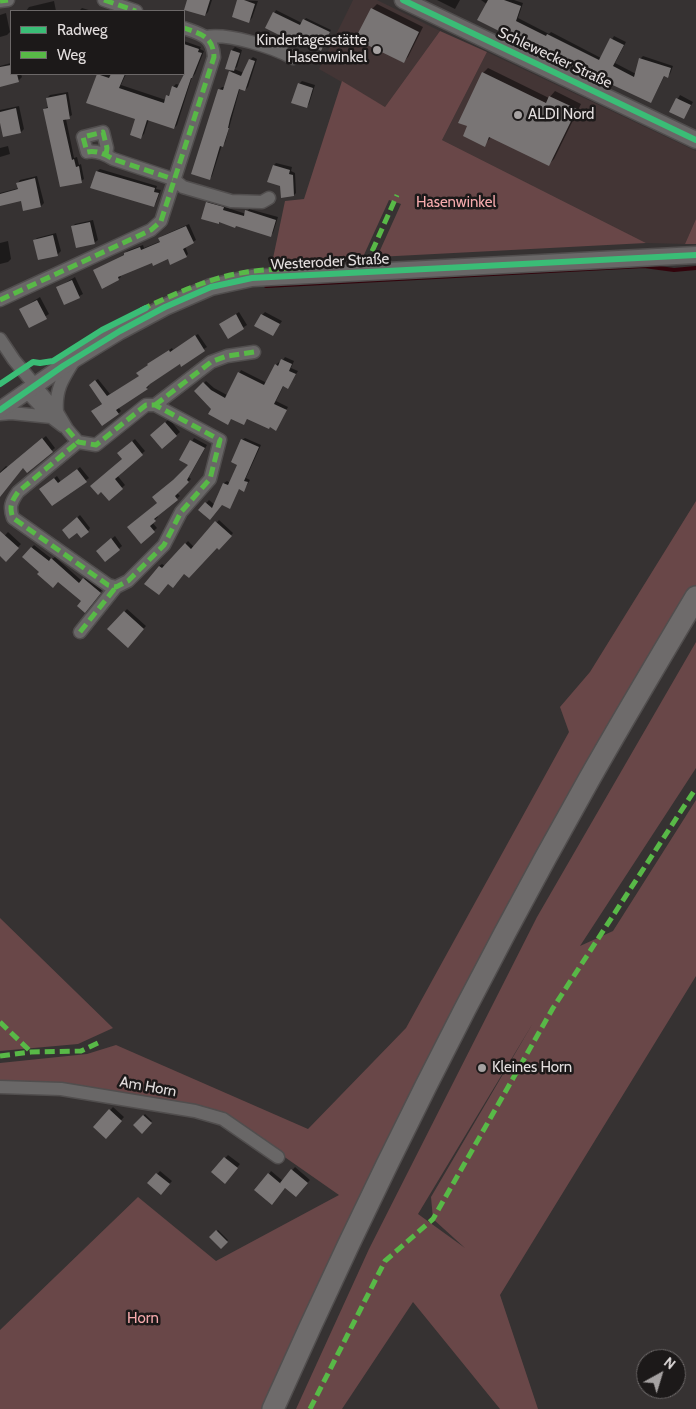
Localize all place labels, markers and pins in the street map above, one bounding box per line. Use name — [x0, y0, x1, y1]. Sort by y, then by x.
place label: Kindertagesstätte Hasenwinkel — [256, 32, 367, 67]
marker: Kindertagesstätte Hasenwinkel — [371, 44, 383, 56]
place label: ALDI Nord — [528, 106, 594, 124]
marker: ALDI Nord — [512, 109, 524, 121]
place label: Kleines Horn — [492, 1059, 572, 1077]
marker: Kleines Horn — [476, 1062, 488, 1074]

